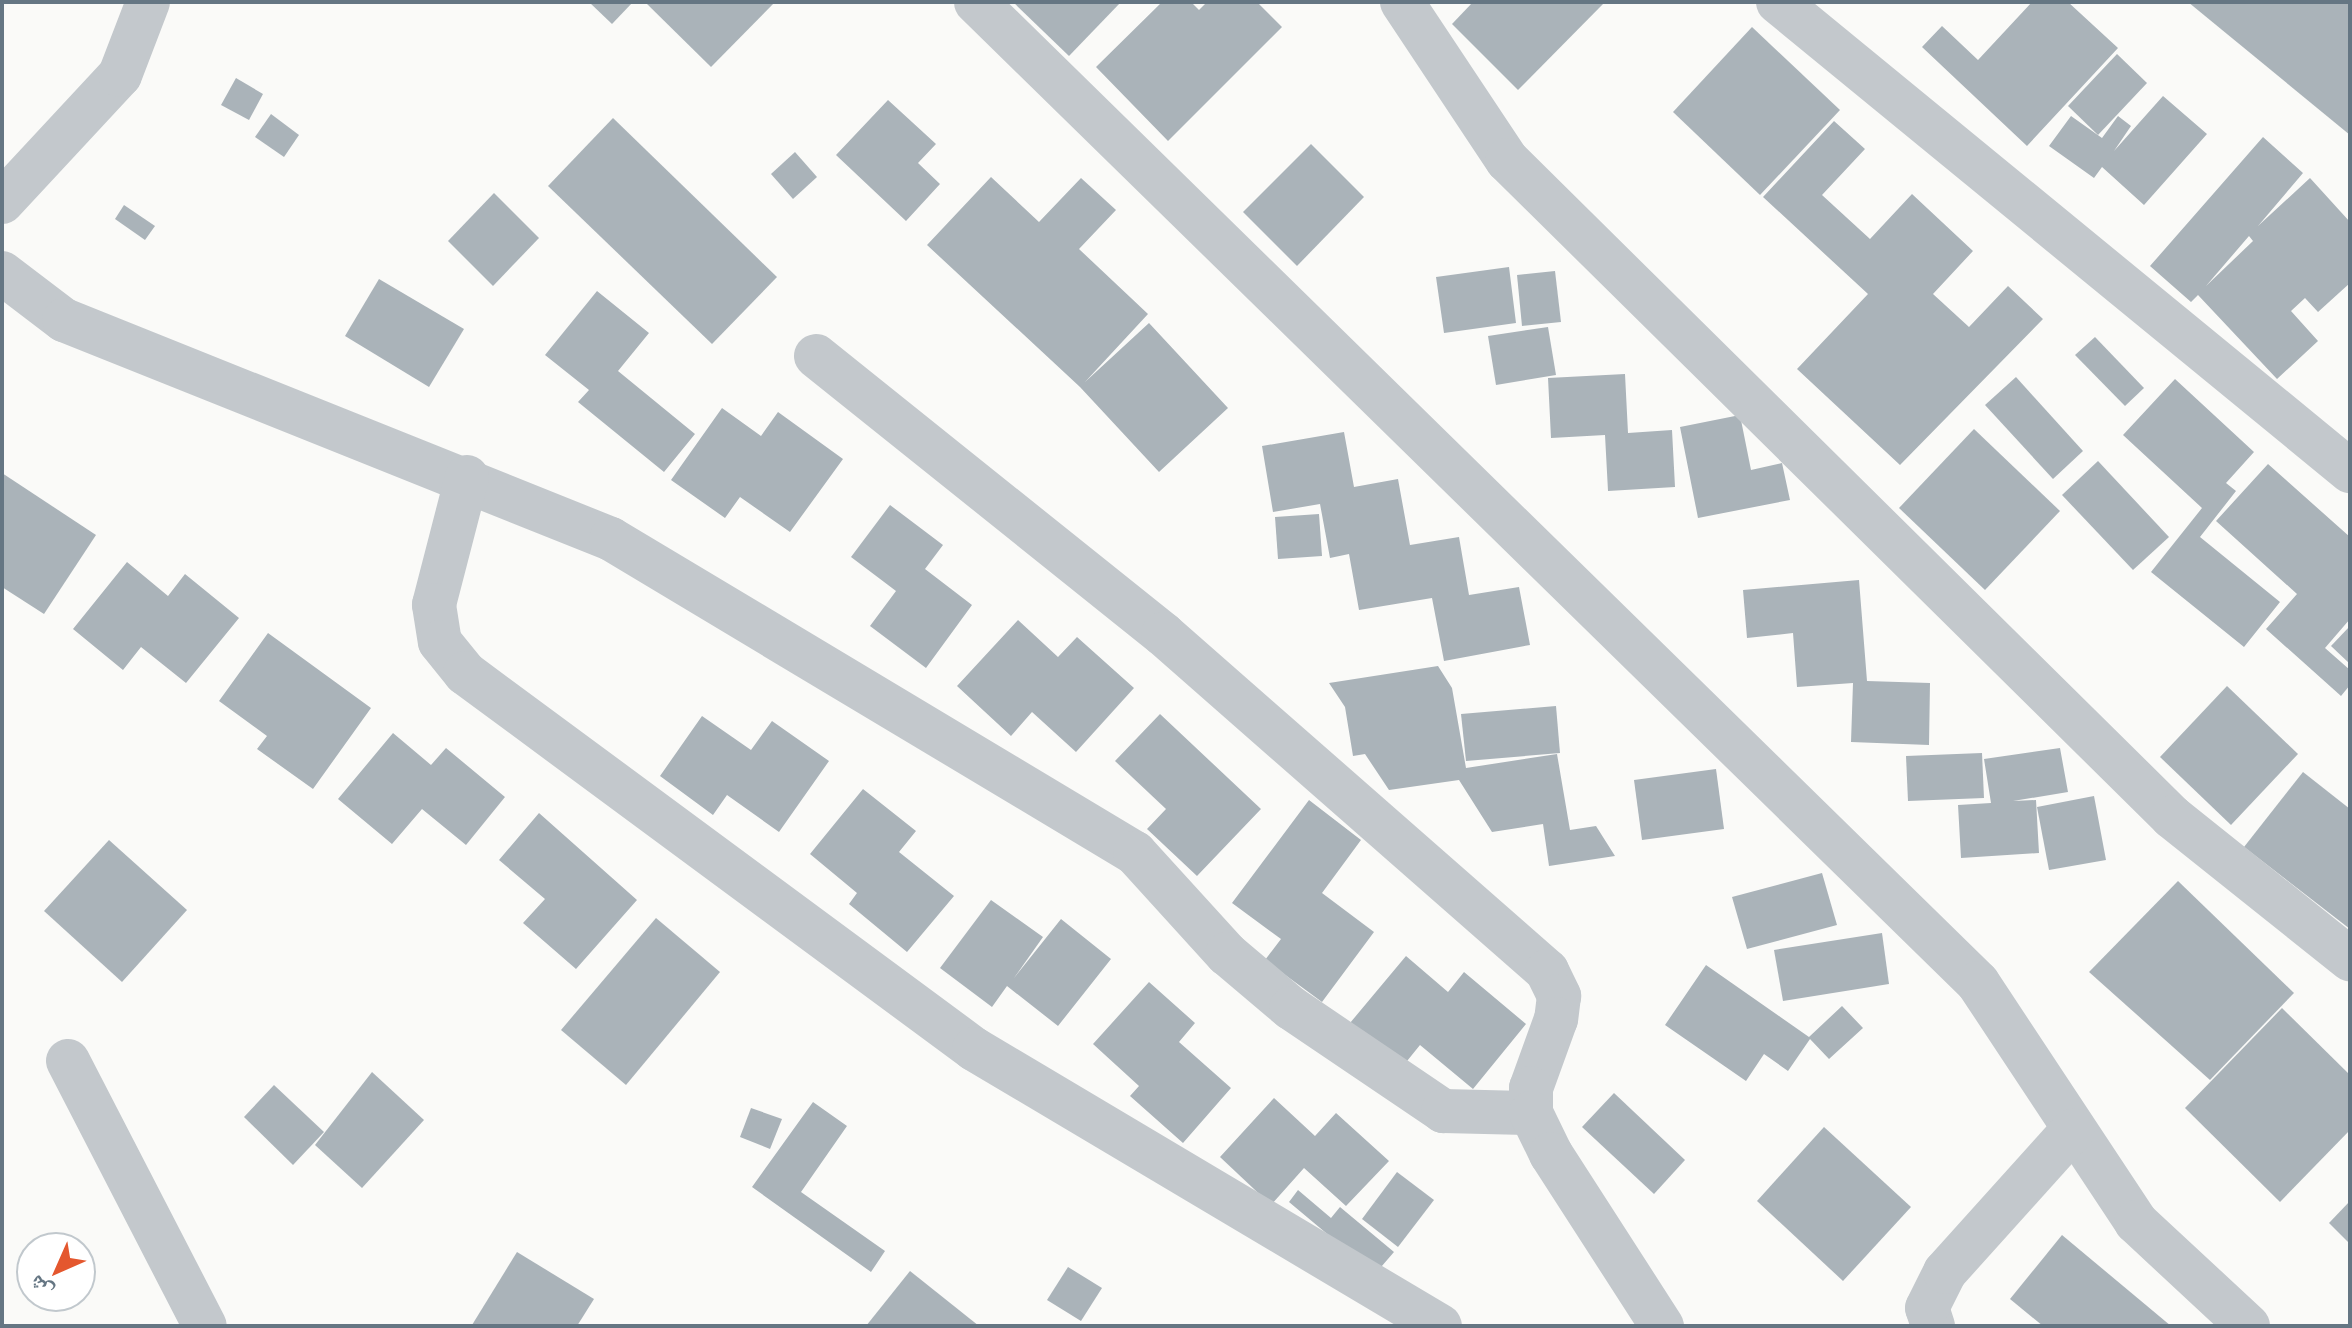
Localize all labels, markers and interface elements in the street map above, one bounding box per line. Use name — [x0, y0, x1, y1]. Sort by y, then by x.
north arrow — [16, 1232, 96, 1312]
text: ش — [23, 1270, 58, 1305]

